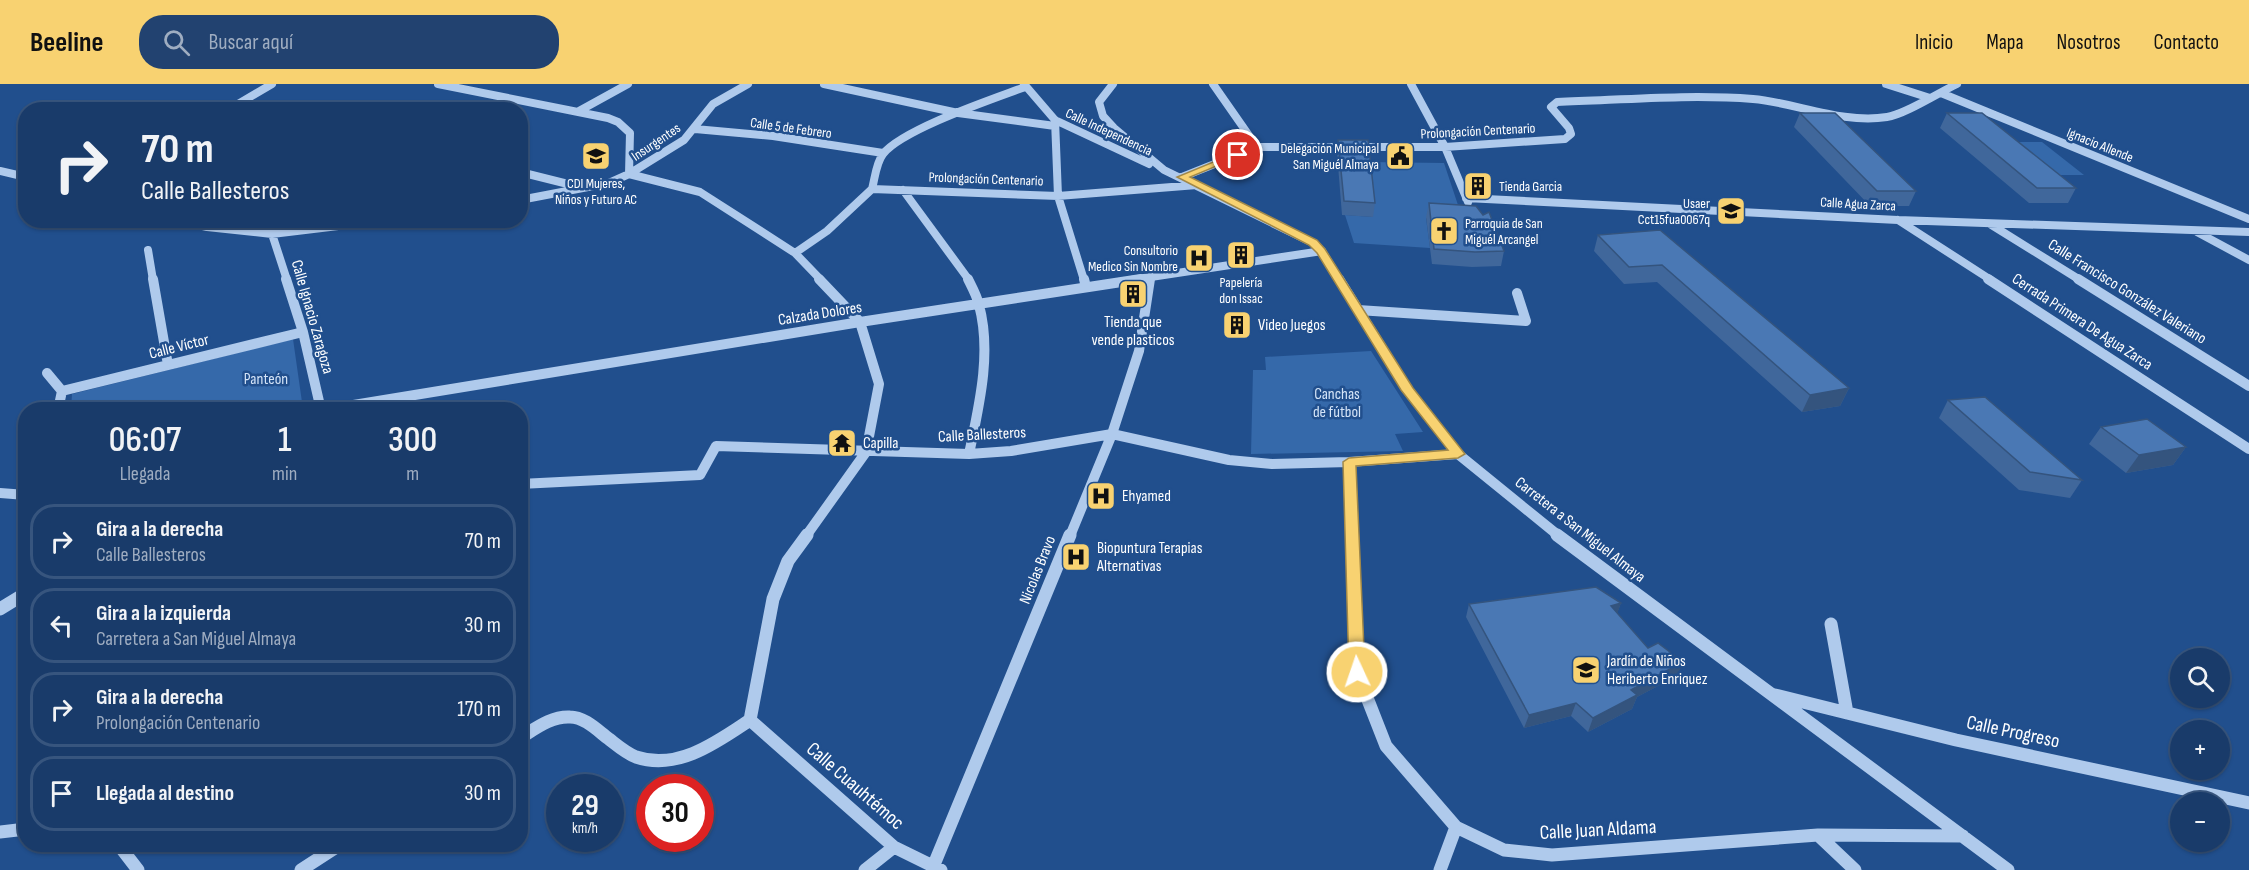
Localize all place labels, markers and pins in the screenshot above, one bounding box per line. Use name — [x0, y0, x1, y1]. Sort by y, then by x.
pin — [1212, 129, 1263, 180]
school or university icon: CDI Mujeres, Niños y Futuro AC — [580, 140, 612, 172]
place label: Delegación Municipal San Miguél Almaya — [1280, 140, 1379, 173]
public building icon: Delegación Municipal San Miguél Almaya — [1384, 140, 1416, 172]
building icon: Tienda Garcia — [1462, 170, 1494, 202]
place label: CDI Mujeres, Niños y Futuro AC — [555, 175, 637, 208]
place label: Tienda Garcia — [1499, 178, 1562, 195]
place label: Usaer Cct15fua0067q — [1638, 195, 1710, 228]
school or university icon: Usaer Cct15fua0067q — [1715, 195, 1747, 227]
church icon: Parroquia de San Miguél Arcangel — [1428, 215, 1460, 247]
place label: Parroquia de San Miguél Arcangel — [1465, 215, 1543, 248]
building icon: Papelería don Issac — [1225, 239, 1257, 271]
place label: Consultorio Medico Sin Nombre — [1088, 242, 1178, 275]
hospital icon: Consultorio Medico Sin Nombre — [1183, 242, 1215, 274]
place label: Papelería don Issac — [1219, 274, 1263, 307]
building icon: Tienda que vende plasticos — [1117, 278, 1149, 310]
building icon: Video Juegos — [1221, 309, 1253, 341]
place label: Tienda que vende plasticos — [1091, 313, 1175, 350]
place label: Video Juegos — [1258, 316, 1326, 335]
temple icon: Capilla — [826, 427, 858, 459]
place label: Capilla — [863, 434, 898, 453]
hospital icon: Ehyamed — [1085, 480, 1117, 512]
place label: Ehyamed — [1122, 487, 1171, 506]
place label: Biopuntura Terapias Alternativas — [1096, 539, 1203, 576]
hospital icon: Biopuntura Terapias Alternativas — [1060, 541, 1092, 573]
place label: Jardín de Niños Heriberto Enriquez — [1606, 652, 1708, 689]
school or university icon: Jardín de Niños Heriberto Enriquez — [1570, 654, 1602, 686]

